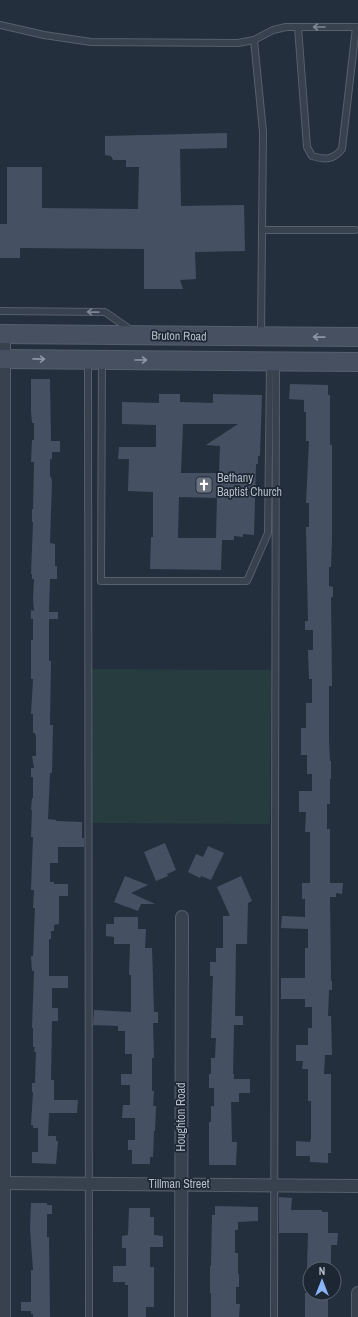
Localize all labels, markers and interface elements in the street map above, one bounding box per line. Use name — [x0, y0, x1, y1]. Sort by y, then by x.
one-way arrow — [313, 23, 326, 31]
one-way arrow — [87, 308, 100, 316]
street label: Bruton Road — [151, 328, 207, 344]
one-way arrow — [313, 333, 326, 341]
one-way arrow — [32, 355, 45, 363]
one-way arrow — [134, 356, 147, 364]
place label: Bethany Baptist Church — [217, 470, 282, 500]
church icon: Bethany Baptist Church — [194, 475, 214, 495]
street label: Houghton Road — [173, 1083, 189, 1151]
street label: Tillman Street — [148, 1176, 210, 1192]
north arrow — [302, 1261, 342, 1301]
text: N — [319, 1264, 325, 1278]

